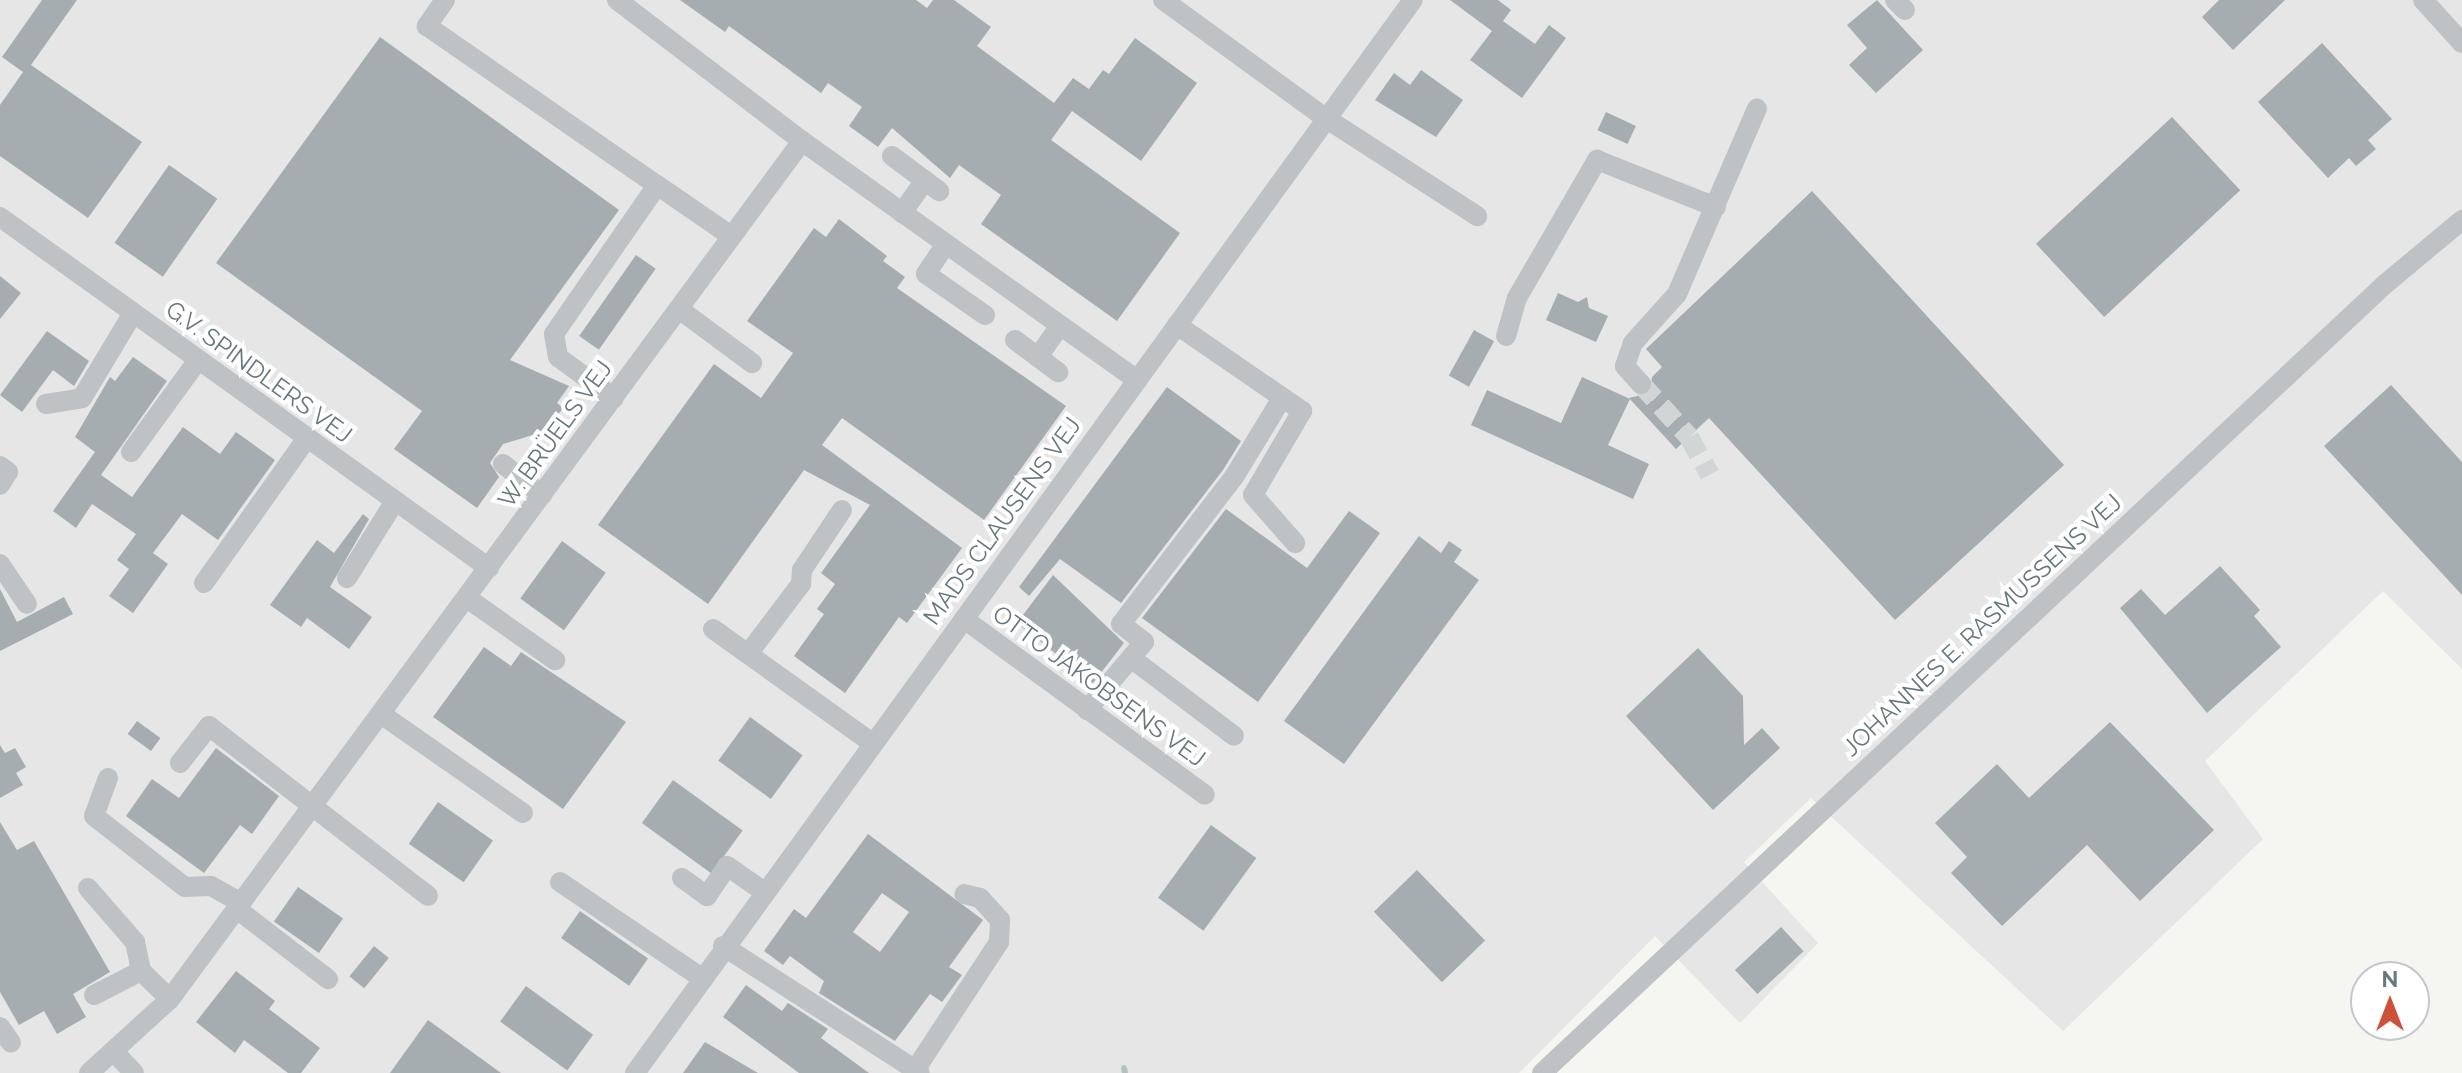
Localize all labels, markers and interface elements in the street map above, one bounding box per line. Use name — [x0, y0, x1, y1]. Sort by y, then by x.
street label: G.V. SPINDLERS VEJ — [160, 295, 358, 449]
street label: W. BRÜELS VEJ — [492, 355, 618, 513]
street label: MADS CLAUSENS VEJ — [917, 411, 1087, 631]
street label: JOHANNES E. RASMUSSENS VEJ — [1836, 488, 2128, 762]
street label: OTTO JAKOBSENS VEJ — [987, 599, 1211, 773]
north arrow — [2350, 961, 2430, 1041]
text: N — [2382, 966, 2398, 992]

